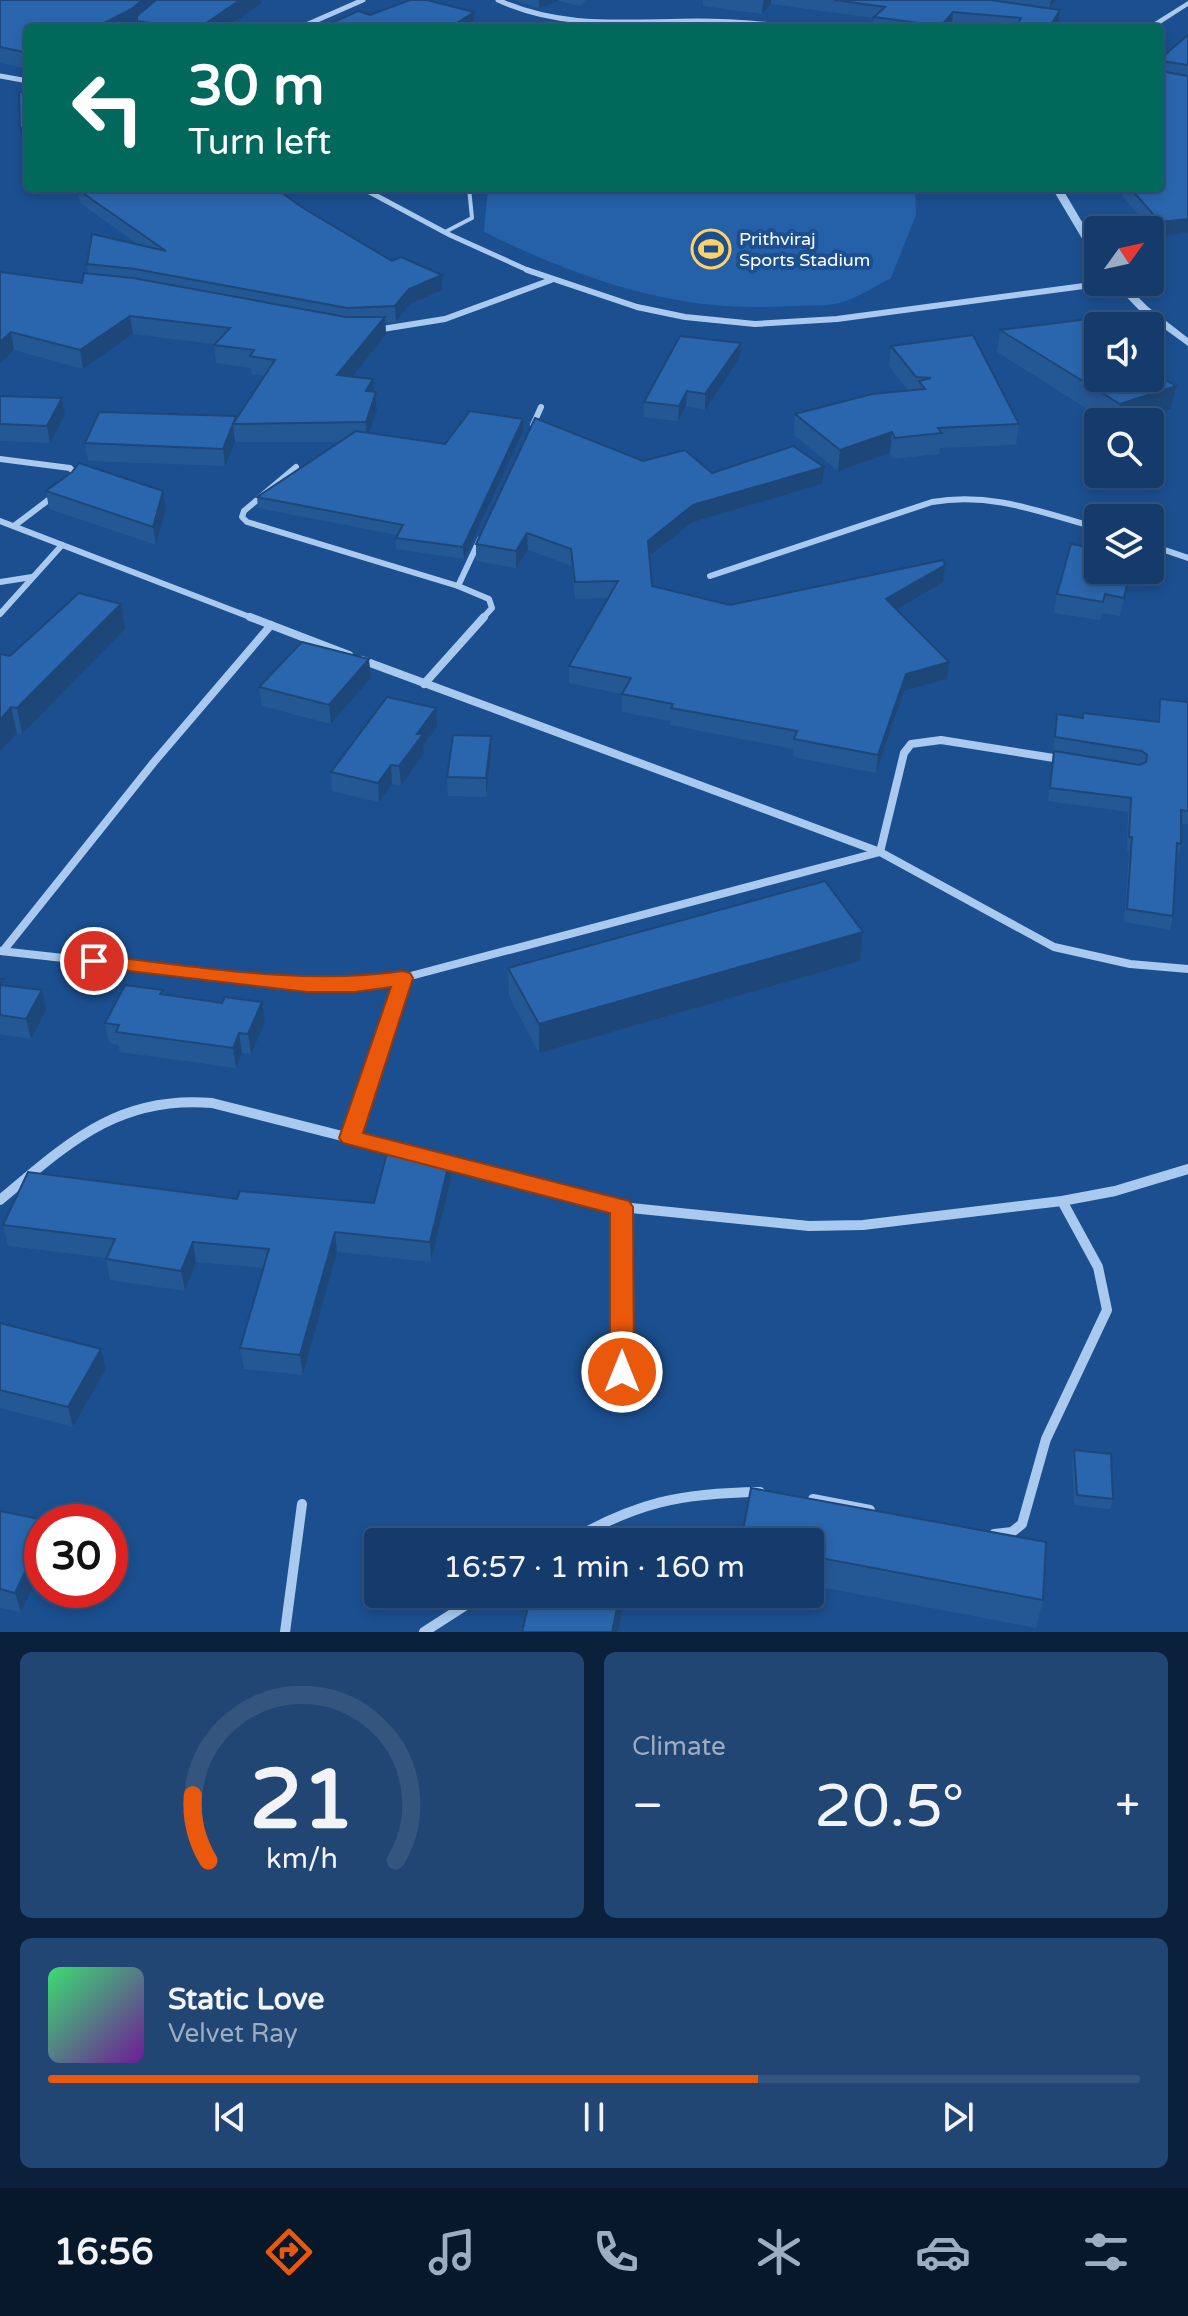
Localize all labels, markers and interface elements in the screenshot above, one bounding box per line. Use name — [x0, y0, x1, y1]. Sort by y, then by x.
text: 30 m — [188, 53, 324, 120]
icon: left — [56, 56, 160, 160]
text: Turn left — [188, 121, 331, 164]
north arrow — [1084, 216, 1164, 296]
map controls — [1084, 216, 1164, 584]
sports icon: Prithviraj Sports Stadium — [690, 228, 732, 270]
place label: Prithviraj Sports Stadium — [739, 228, 870, 271]
button: sound — [1084, 312, 1164, 392]
button: search — [1084, 408, 1164, 488]
button: layers — [1084, 504, 1164, 584]
pin — [60, 927, 128, 995]
icon: arrive — [72, 939, 116, 983]
position arrow — [580, 1330, 664, 1414]
speed limit sign: 30 — [24, 1504, 128, 1608]
text: 16:57 · 1 min · 160 m — [443, 1549, 745, 1586]
text: Climate — [632, 1731, 726, 1762]
text: 21 — [250, 1751, 354, 1851]
text: 20.5° — [814, 1771, 964, 1843]
text: − — [632, 1780, 663, 1833]
text: + — [1115, 1780, 1140, 1833]
text: km/h — [266, 1842, 338, 1876]
text: Static Love — [168, 1981, 324, 2018]
text: Velvet Ray — [168, 2018, 298, 2049]
icon: previous — [208, 2095, 252, 2139]
icon: pause — [572, 2095, 616, 2139]
icon: next — [936, 2095, 980, 2139]
icon: directions — [261, 2224, 317, 2280]
icon: music — [424, 2224, 480, 2280]
icon: phone — [588, 2224, 644, 2280]
icon: climate — [751, 2224, 807, 2280]
icon: car — [915, 2224, 971, 2280]
icon: filters — [1078, 2224, 1134, 2280]
text: 16:56 — [54, 2231, 154, 2274]

